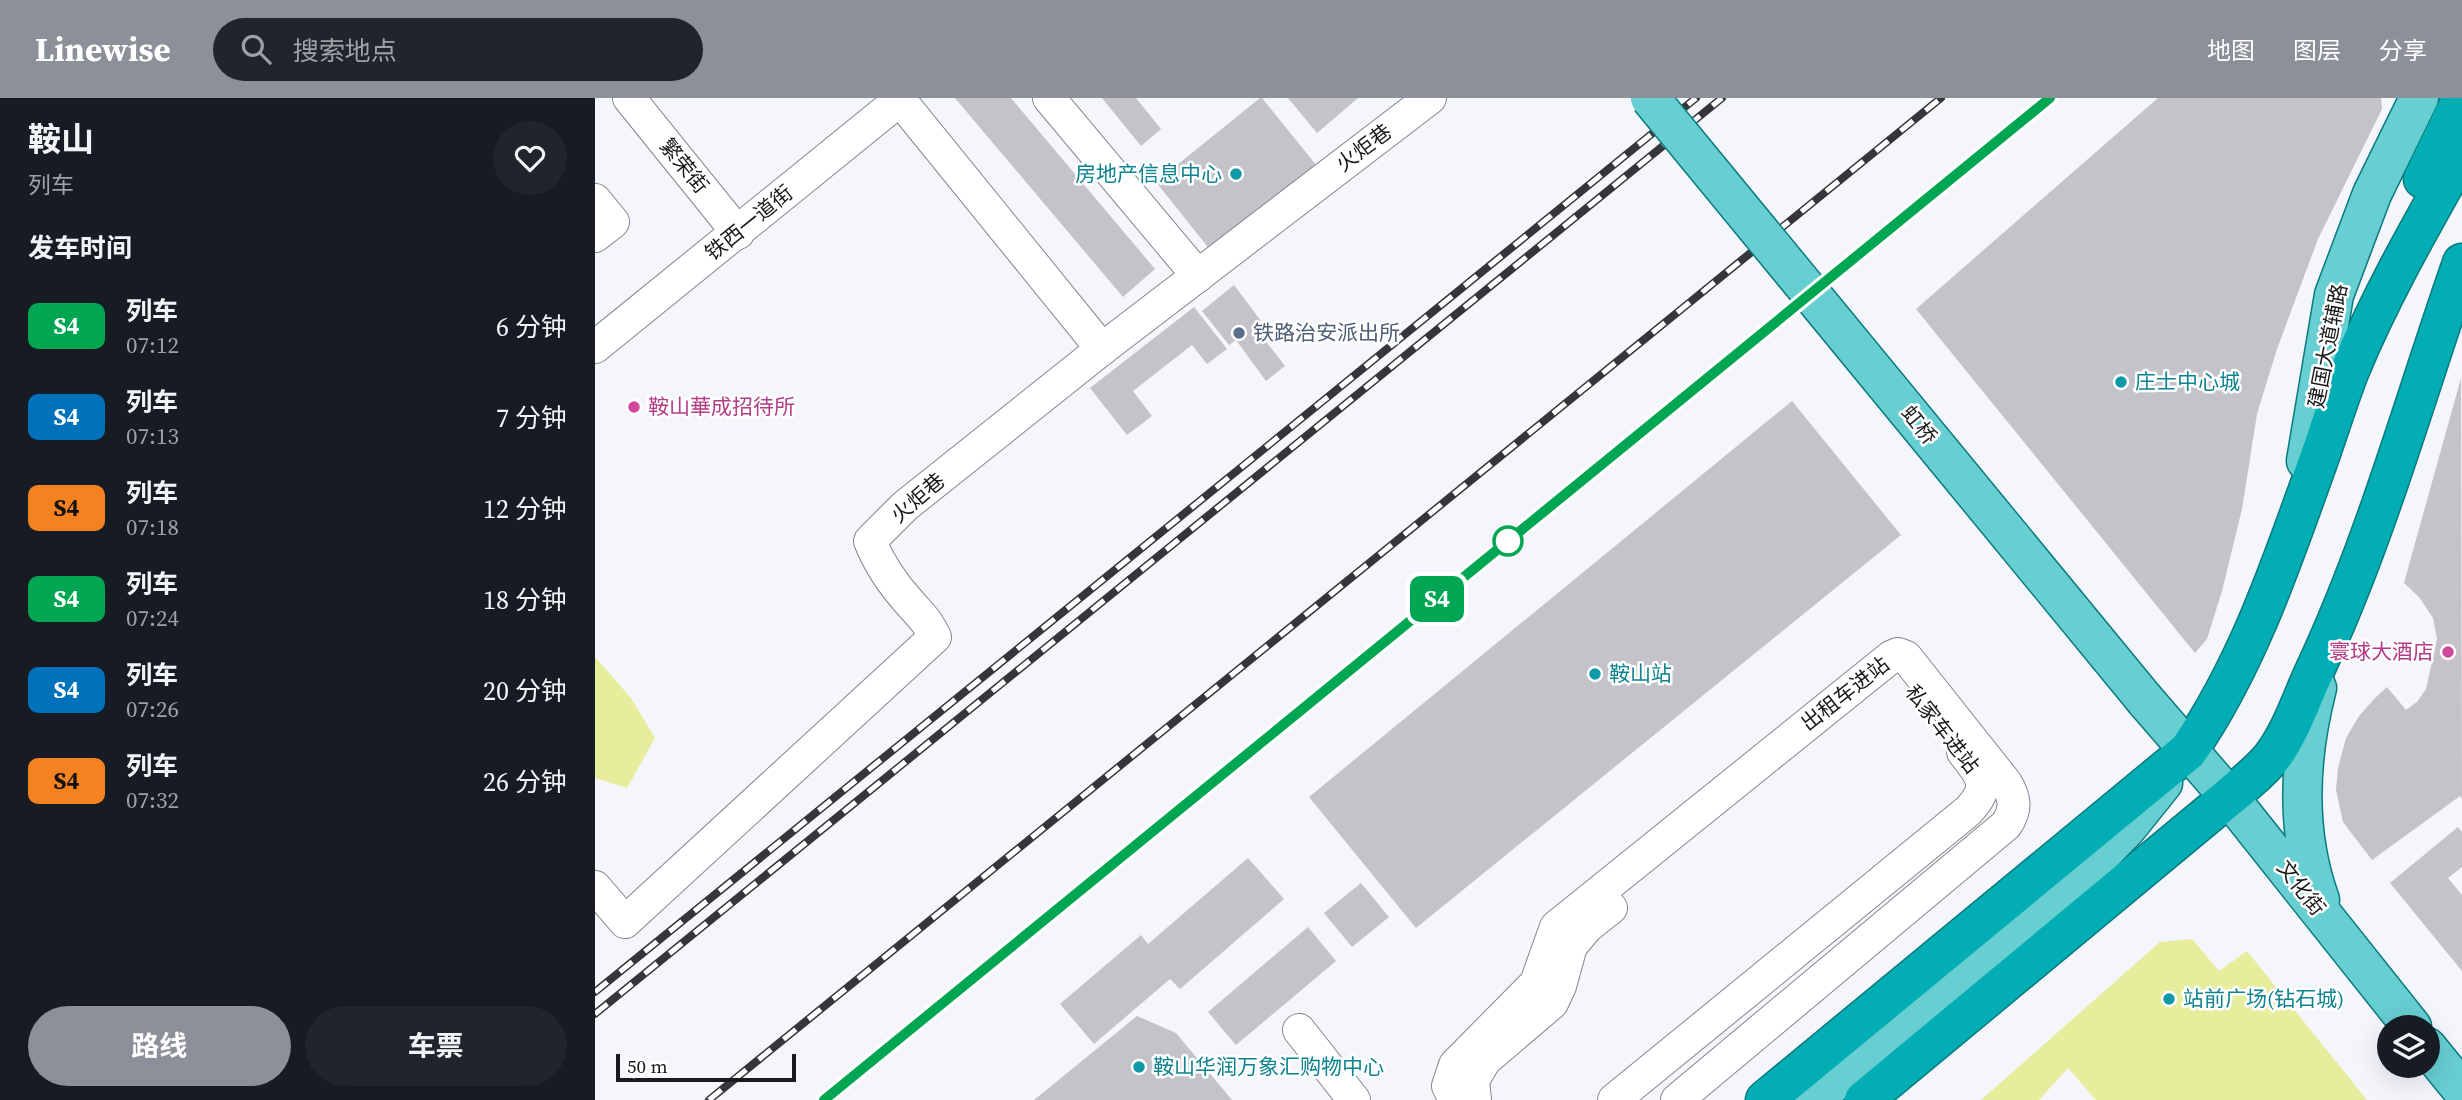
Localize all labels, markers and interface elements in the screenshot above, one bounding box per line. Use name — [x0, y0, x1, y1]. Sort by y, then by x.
search box — [213, 18, 703, 81]
text: Linewise — [35, 27, 171, 72]
icon: search — [237, 30, 275, 68]
text: 搜索地点 — [293, 33, 397, 69]
text: 地图 — [2207, 34, 2255, 67]
text: 图层 — [2293, 34, 2341, 67]
text: 分享 — [2379, 34, 2427, 67]
text: 鞍山 — [28, 117, 94, 162]
street label: 火炬巷 — [1330, 117, 1398, 178]
button: heart — [493, 121, 567, 195]
street label: 繁荣街 — [653, 132, 715, 199]
place label: 房地产信息中心 — [1075, 159, 1222, 188]
marker: 房地产信息中心 — [1228, 166, 1244, 182]
text: 列车 — [28, 169, 74, 201]
street label: 铁西一道街 — [699, 178, 799, 267]
text: 发车时间 — [28, 230, 132, 266]
street label: 建国大道辅路 — [2301, 281, 2354, 411]
text: 列车 — [126, 293, 178, 329]
text: S4 — [54, 309, 80, 342]
text: 6 分钟 — [496, 309, 567, 345]
place label: 铁路治安派出所 — [1253, 318, 1400, 347]
marker: 铁路治安派出所 — [1231, 325, 1247, 341]
text: 07:12 — [126, 329, 179, 361]
place label: 庄士中心城 — [2135, 367, 2240, 396]
marker: 庄士中心城 — [2113, 374, 2129, 390]
text: 列车 — [126, 384, 178, 420]
place label: 鞍山華成招待所 — [648, 392, 795, 421]
marker: 鞍山華成招待所 — [626, 399, 642, 415]
street label: 虹桥 — [1895, 399, 1944, 450]
text: S4 — [54, 400, 80, 433]
text: 7 分钟 — [496, 400, 567, 436]
text: 07:13 — [126, 420, 179, 452]
street label: 火炬巷 — [884, 466, 951, 529]
text: 列车 — [126, 475, 178, 511]
text: S4 — [54, 491, 80, 524]
text: 12 分钟 — [483, 491, 567, 527]
text: 07:18 — [126, 511, 179, 543]
unlabelled marker — [1493, 526, 1523, 556]
text: 列车 — [126, 566, 178, 602]
line badge: S4 — [1405, 576, 1469, 622]
text: S4 — [54, 582, 80, 615]
text: 18 分钟 — [483, 582, 567, 618]
text: S4 — [1424, 582, 1450, 615]
text: 07:24 — [126, 602, 179, 634]
place label: 寰球大酒店 — [2329, 637, 2434, 666]
marker: 寰球大酒店 — [2440, 644, 2456, 660]
street label: 出租车进站 — [1794, 650, 1895, 737]
text: 列车 — [126, 657, 178, 693]
place label: 鞍山站 — [1609, 659, 1672, 688]
marker: 鞍山站 — [1587, 666, 1603, 682]
text: S4 — [54, 673, 80, 706]
text: 20 分钟 — [483, 673, 567, 709]
street label: 私家车进站 — [1899, 678, 1986, 779]
text: 07:26 — [126, 693, 179, 725]
text: 列车 — [126, 748, 178, 784]
text: S4 — [54, 764, 80, 797]
text: 26 分钟 — [483, 764, 567, 800]
text: 07:32 — [126, 784, 179, 816]
street label: 文化街 — [2271, 854, 2332, 921]
place label: 站前广场(钻石城) — [2183, 984, 2344, 1013]
marker: 站前广场(钻石城) — [2161, 991, 2177, 1007]
button: 路线 — [28, 1006, 291, 1086]
button: 车票 — [305, 1006, 567, 1086]
map controls — [2377, 1015, 2440, 1078]
button: layers — [2377, 1015, 2440, 1078]
scale bar — [616, 1051, 796, 1083]
place label: 鞍山华润万象汇购物中心 — [1153, 1052, 1384, 1081]
text: 50 m — [627, 1053, 668, 1079]
marker: 鞍山华润万象汇购物中心 — [1131, 1059, 1147, 1075]

